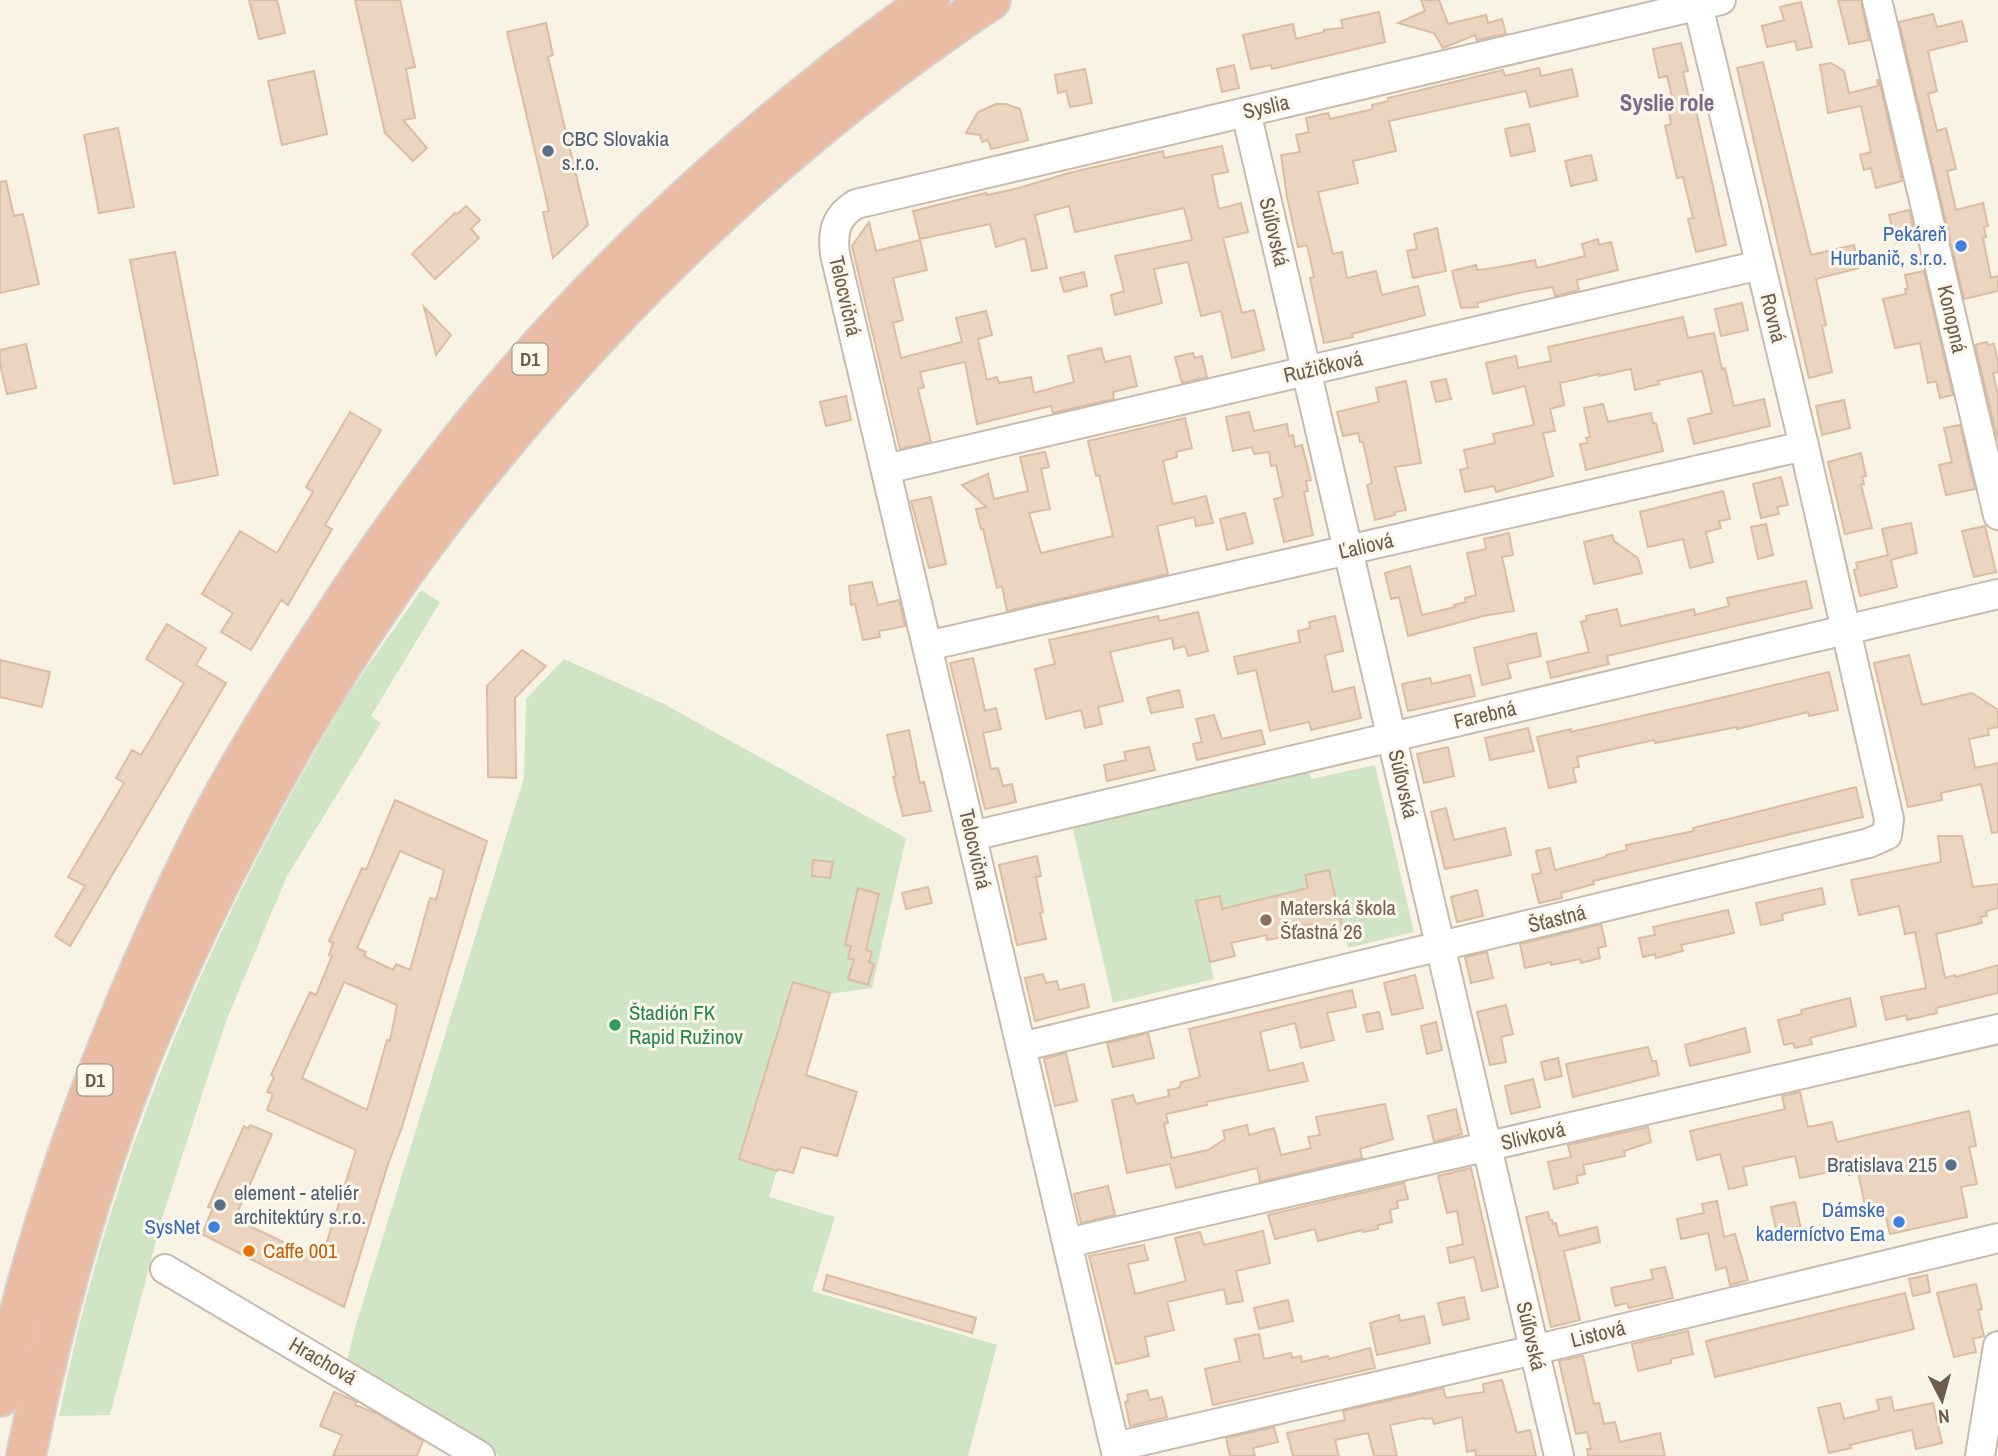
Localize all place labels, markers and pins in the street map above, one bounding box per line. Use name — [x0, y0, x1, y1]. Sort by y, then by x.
place label: CBC Slovakia s.r.o. — [562, 124, 670, 177]
marker: CBC Slovakia s.r.o. — [540, 143, 556, 159]
place label: Pekáreň Hurbanič, s.r.o. — [1830, 219, 1947, 272]
marker: Pekáreň Hurbanič, s.r.o. — [1953, 238, 1969, 254]
place label: Materská škola Šťastná 26 — [1280, 893, 1396, 946]
marker: Materská škola Šťastná 26 — [1258, 912, 1274, 928]
place label: Štadión FK Rapid Ružinov — [629, 998, 743, 1051]
marker: Štadión FK Rapid Ružinov — [607, 1017, 623, 1033]
place label: Bratislava 215 — [1827, 1150, 1937, 1179]
marker: Bratislava 215 — [1943, 1157, 1959, 1173]
place label: element - ateliér architektúry s.r.o. — [234, 1178, 366, 1231]
place label: Dámske kaderníctvo Ema — [1756, 1195, 1885, 1248]
marker: element - ateliér architektúry s.r.o. — [212, 1197, 228, 1213]
place label: SysNet — [144, 1212, 200, 1241]
marker: Dámske kaderníctvo Ema — [1891, 1214, 1907, 1230]
marker: SysNet — [206, 1219, 222, 1235]
place label: Caffe 001 — [263, 1236, 338, 1265]
marker: Caffe 001 — [241, 1243, 257, 1259]

